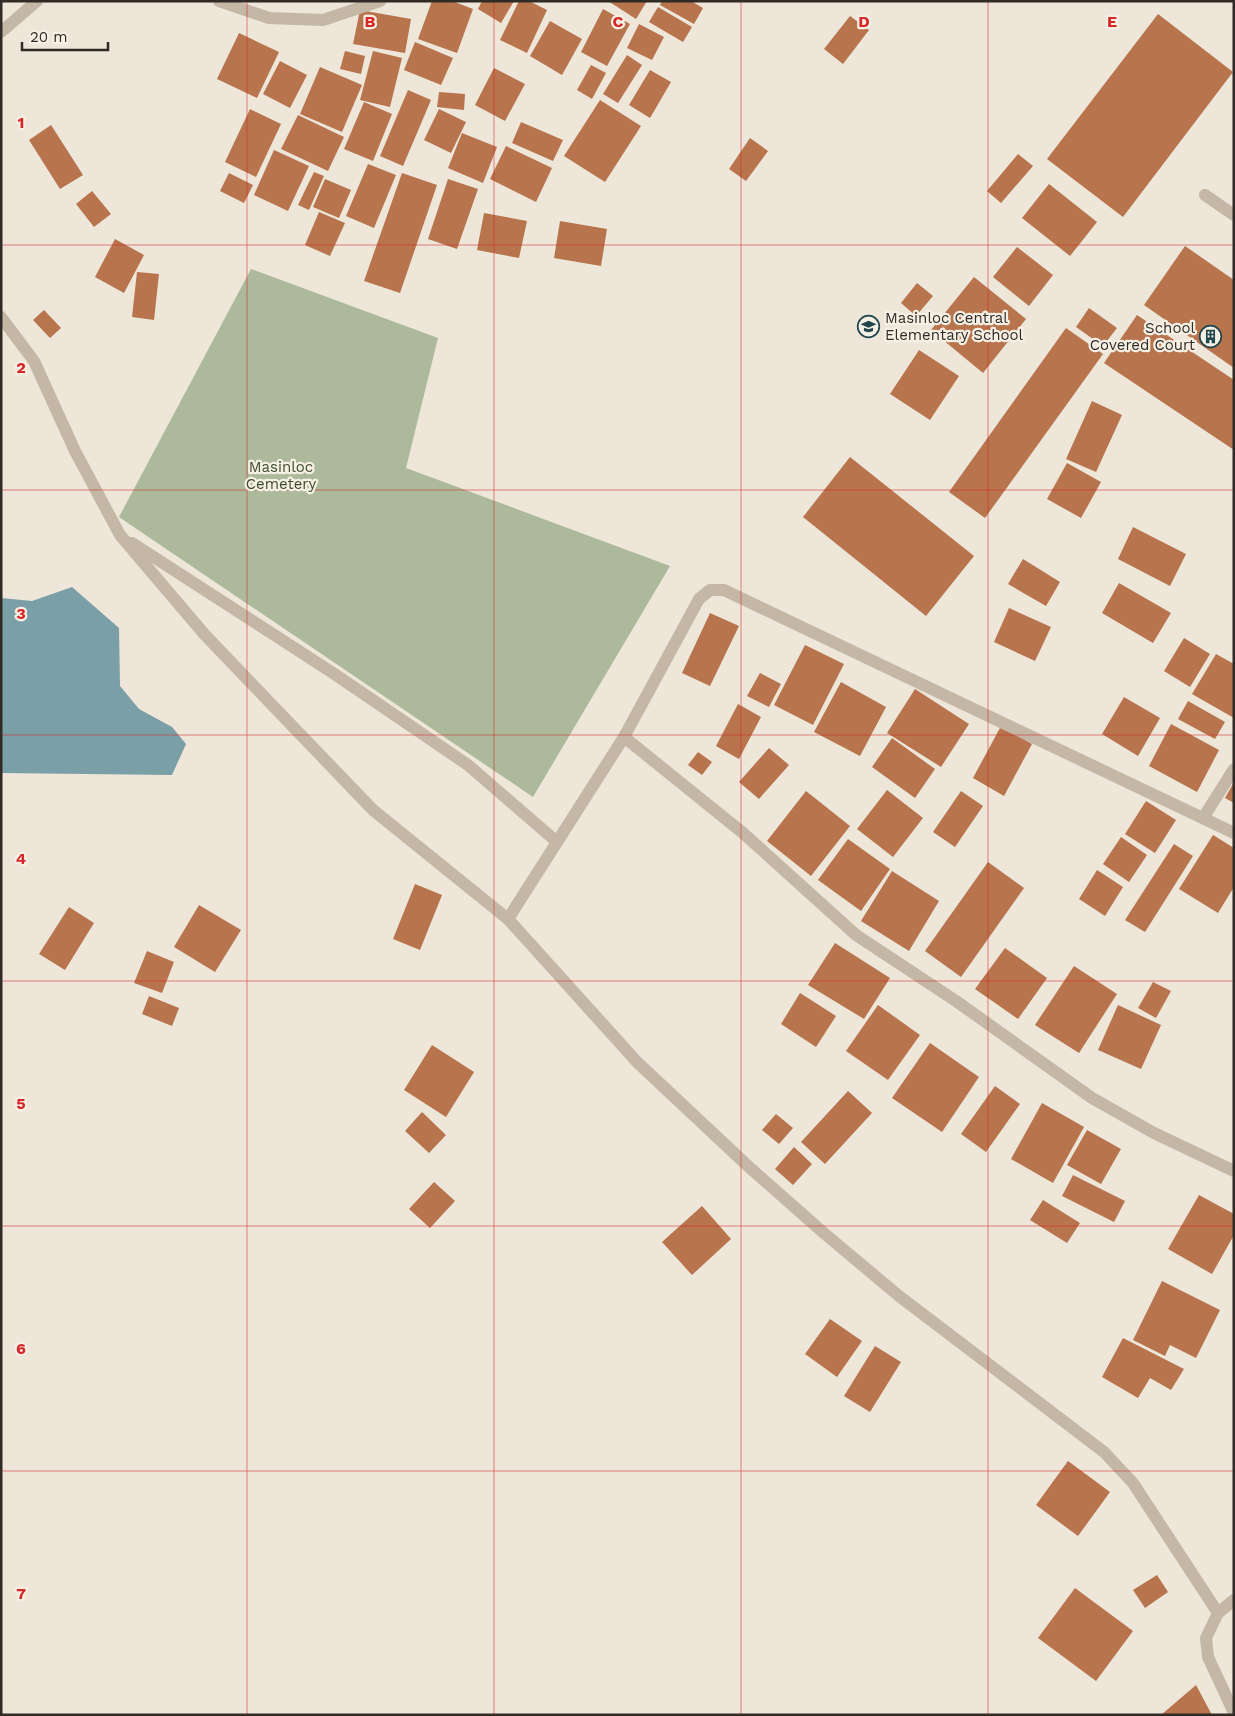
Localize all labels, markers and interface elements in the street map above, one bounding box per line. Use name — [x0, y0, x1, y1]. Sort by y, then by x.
text: B — [365, 12, 376, 31]
text: C — [613, 12, 624, 31]
text: D — [858, 12, 870, 31]
text: E — [1107, 12, 1117, 31]
scale bar — [22, 20, 109, 52]
text: 20 m — [30, 28, 68, 46]
text: 1 — [18, 113, 24, 132]
place label: Masinloc Central Elementary School — [885, 309, 1024, 344]
school or university icon: Masinloc Central Elementary School — [857, 315, 881, 339]
place label: School Covered Court — [1090, 319, 1196, 354]
building icon: School Covered Court — [1199, 325, 1223, 349]
text: 2 — [16, 358, 26, 377]
park label: Masinloc Cemetery — [246, 458, 316, 493]
text: 3 — [16, 604, 26, 623]
text: 4 — [16, 849, 26, 868]
text: 5 — [16, 1094, 26, 1113]
text: 6 — [16, 1339, 26, 1358]
text: 7 — [16, 1584, 26, 1603]

